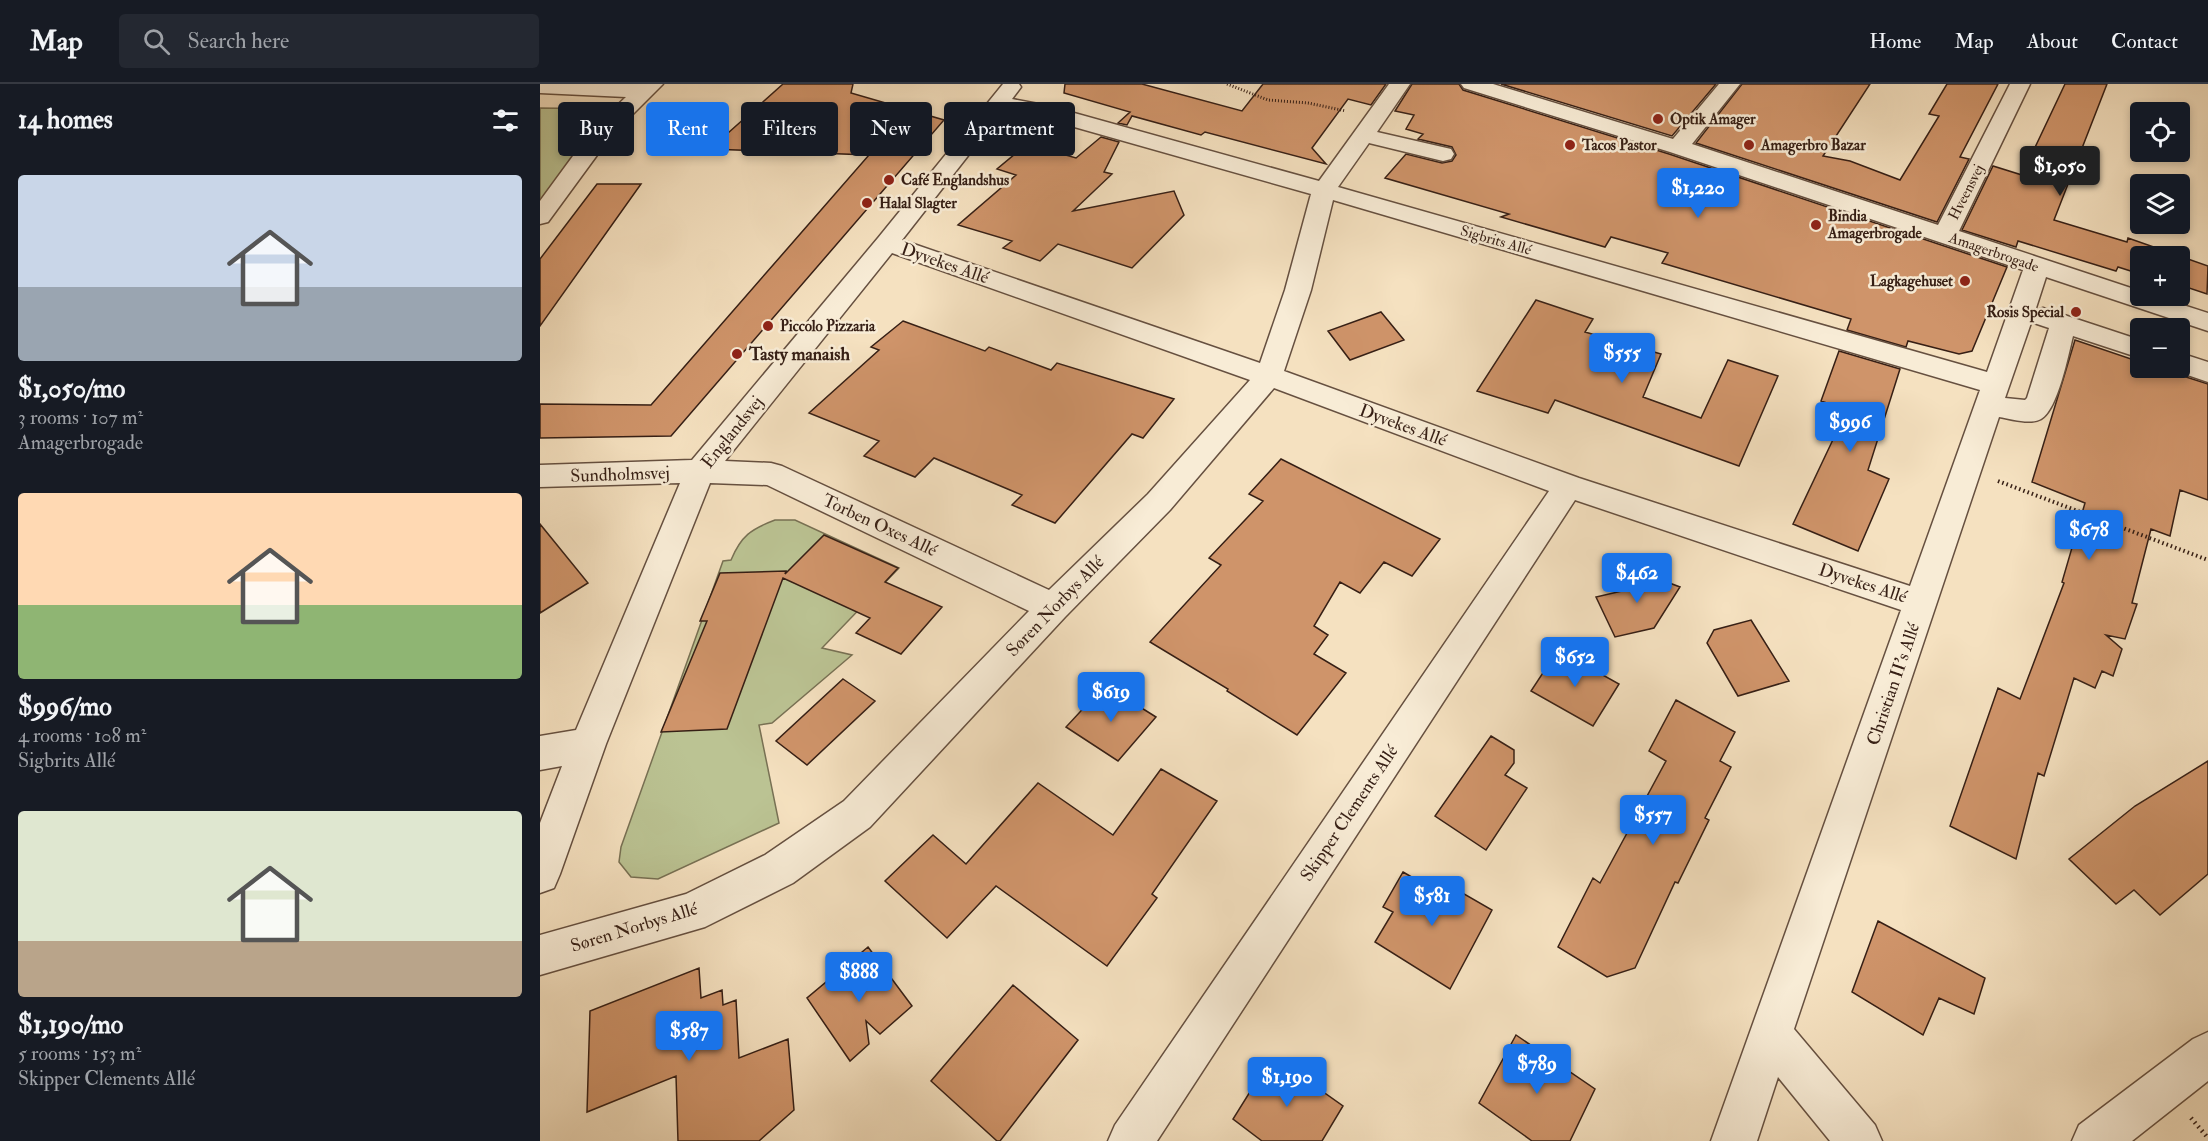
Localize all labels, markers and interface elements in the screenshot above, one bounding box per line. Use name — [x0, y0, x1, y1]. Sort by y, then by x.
search box — [119, 14, 539, 68]
text: Map — [30, 24, 83, 59]
icon: search — [140, 25, 173, 58]
text: Search here — [188, 27, 289, 55]
text: Home — [1869, 28, 1921, 55]
text: Map — [1954, 28, 1994, 55]
text: About — [2027, 28, 2078, 55]
text: Contact — [2111, 28, 2178, 55]
chip: Buy — [558, 102, 634, 156]
chip: Rent — [646, 102, 729, 156]
chip: Filters — [741, 102, 838, 156]
chip: New — [850, 102, 932, 156]
chip: Apartment — [944, 102, 1075, 156]
map controls — [2130, 102, 2190, 378]
button: locate — [2130, 102, 2190, 162]
text: 14 homes — [18, 104, 113, 136]
icon: filters — [489, 104, 522, 137]
place label: Optik Amager — [1670, 110, 1756, 130]
marker: Optik Amager — [1651, 112, 1665, 126]
place label: Tacos Pastor — [1581, 136, 1657, 155]
place label: Amagerbro Bazar — [1760, 136, 1866, 156]
marker: Tacos Pastor — [1563, 138, 1577, 152]
marker: Amagerbro Bazar — [1742, 138, 1756, 152]
pin: $1,050 — [2011, 146, 2109, 197]
text: $1,050 — [2034, 153, 2086, 178]
street label: Hveensvej — [1944, 161, 1989, 223]
pin: $1,220 — [1649, 168, 1747, 219]
place label: Café Englandshus — [901, 171, 1009, 191]
marker: Café Englandshus — [882, 173, 896, 187]
button: layers — [2130, 174, 2190, 234]
text: $1,220 — [1671, 175, 1725, 200]
place label: Halal Slagter — [879, 194, 957, 214]
marker: Halal Slagter — [860, 196, 874, 210]
place label: Bindia Amagerbrogade — [1827, 207, 1923, 244]
icon: home — [216, 214, 324, 322]
marker: Bindia Amagerbrogade — [1809, 218, 1823, 232]
street label: Sigbrits Allé — [1458, 221, 1534, 260]
street label: Amagerbrogade — [1945, 228, 2041, 277]
street label: Dyvekes Allé — [898, 238, 992, 289]
button: + — [2130, 246, 2190, 306]
place label: Lagkagehuset — [1870, 272, 1953, 292]
marker: Lagkagehuset — [1958, 274, 1972, 288]
place label: Rosis Special — [1987, 303, 2064, 323]
marker: Rosis Special — [2069, 305, 2083, 319]
place label: Piccolo Pizzaria — [780, 317, 876, 336]
button: − — [2130, 318, 2190, 378]
marker: Piccolo Pizzaria — [761, 319, 775, 333]
pin: $555 — [1586, 333, 1658, 384]
text: $555 — [1603, 340, 1641, 365]
place label: Tasty manaish — [748, 343, 850, 366]
marker: Tasty manaish — [730, 347, 744, 361]
text: $1,050/mo — [18, 373, 125, 405]
street label: Englandsvej — [696, 391, 769, 473]
street label: Dyvekes Allé — [1356, 399, 1450, 452]
pin: $996 — [1814, 402, 1886, 453]
text: 3 rooms · 107 m² — [18, 405, 143, 430]
text: $996 — [1829, 409, 1871, 434]
text: Amagerbrogade — [18, 430, 143, 455]
street label: Sundholmsvej — [570, 461, 670, 488]
street label: Torben Oxes Allé — [819, 489, 941, 562]
pin: $678 — [2053, 510, 2125, 561]
text: $678 — [2069, 517, 2109, 542]
icon: home — [216, 532, 324, 640]
street label: Søren Norbys Allé — [1001, 551, 1110, 662]
pin: $462 — [1601, 553, 1673, 604]
street label: Dyvekes Allé — [1816, 558, 1910, 609]
text: $462 — [1616, 560, 1658, 585]
street label: Christian II's Allé — [1862, 619, 1925, 749]
pin: $652 — [1539, 637, 1611, 688]
text: $652 — [1555, 644, 1595, 669]
pin: $619 — [1075, 672, 1147, 723]
text: $619 — [1092, 679, 1130, 704]
text: $996/mo — [18, 691, 112, 723]
text: 4 rooms · 108 m² — [18, 723, 146, 748]
street label: Skipper Clements Allé — [1295, 740, 1404, 886]
text: Sigbrits Allé — [18, 748, 115, 773]
pin: $557 — [1617, 795, 1689, 846]
text: $557 — [1634, 802, 1672, 827]
icon: home — [216, 850, 324, 958]
pin: $581 — [1396, 876, 1468, 927]
text: $581 — [1414, 883, 1450, 908]
street label: Søren Norbys Allé — [568, 897, 701, 958]
pin: $888 — [823, 952, 895, 1003]
text: $888 — [839, 959, 879, 984]
text: $1,190/mo — [18, 1009, 123, 1041]
pin: $587 — [653, 1011, 725, 1062]
text: $587 — [670, 1018, 708, 1043]
text: 5 rooms · 153 m² — [18, 1041, 141, 1066]
pin: $789 — [1501, 1044, 1573, 1095]
text: $789 — [1517, 1051, 1557, 1076]
pin: $1,190 — [1238, 1057, 1336, 1108]
text: $1,190 — [1262, 1064, 1312, 1089]
text: Skipper Clements Allé — [18, 1066, 195, 1091]

